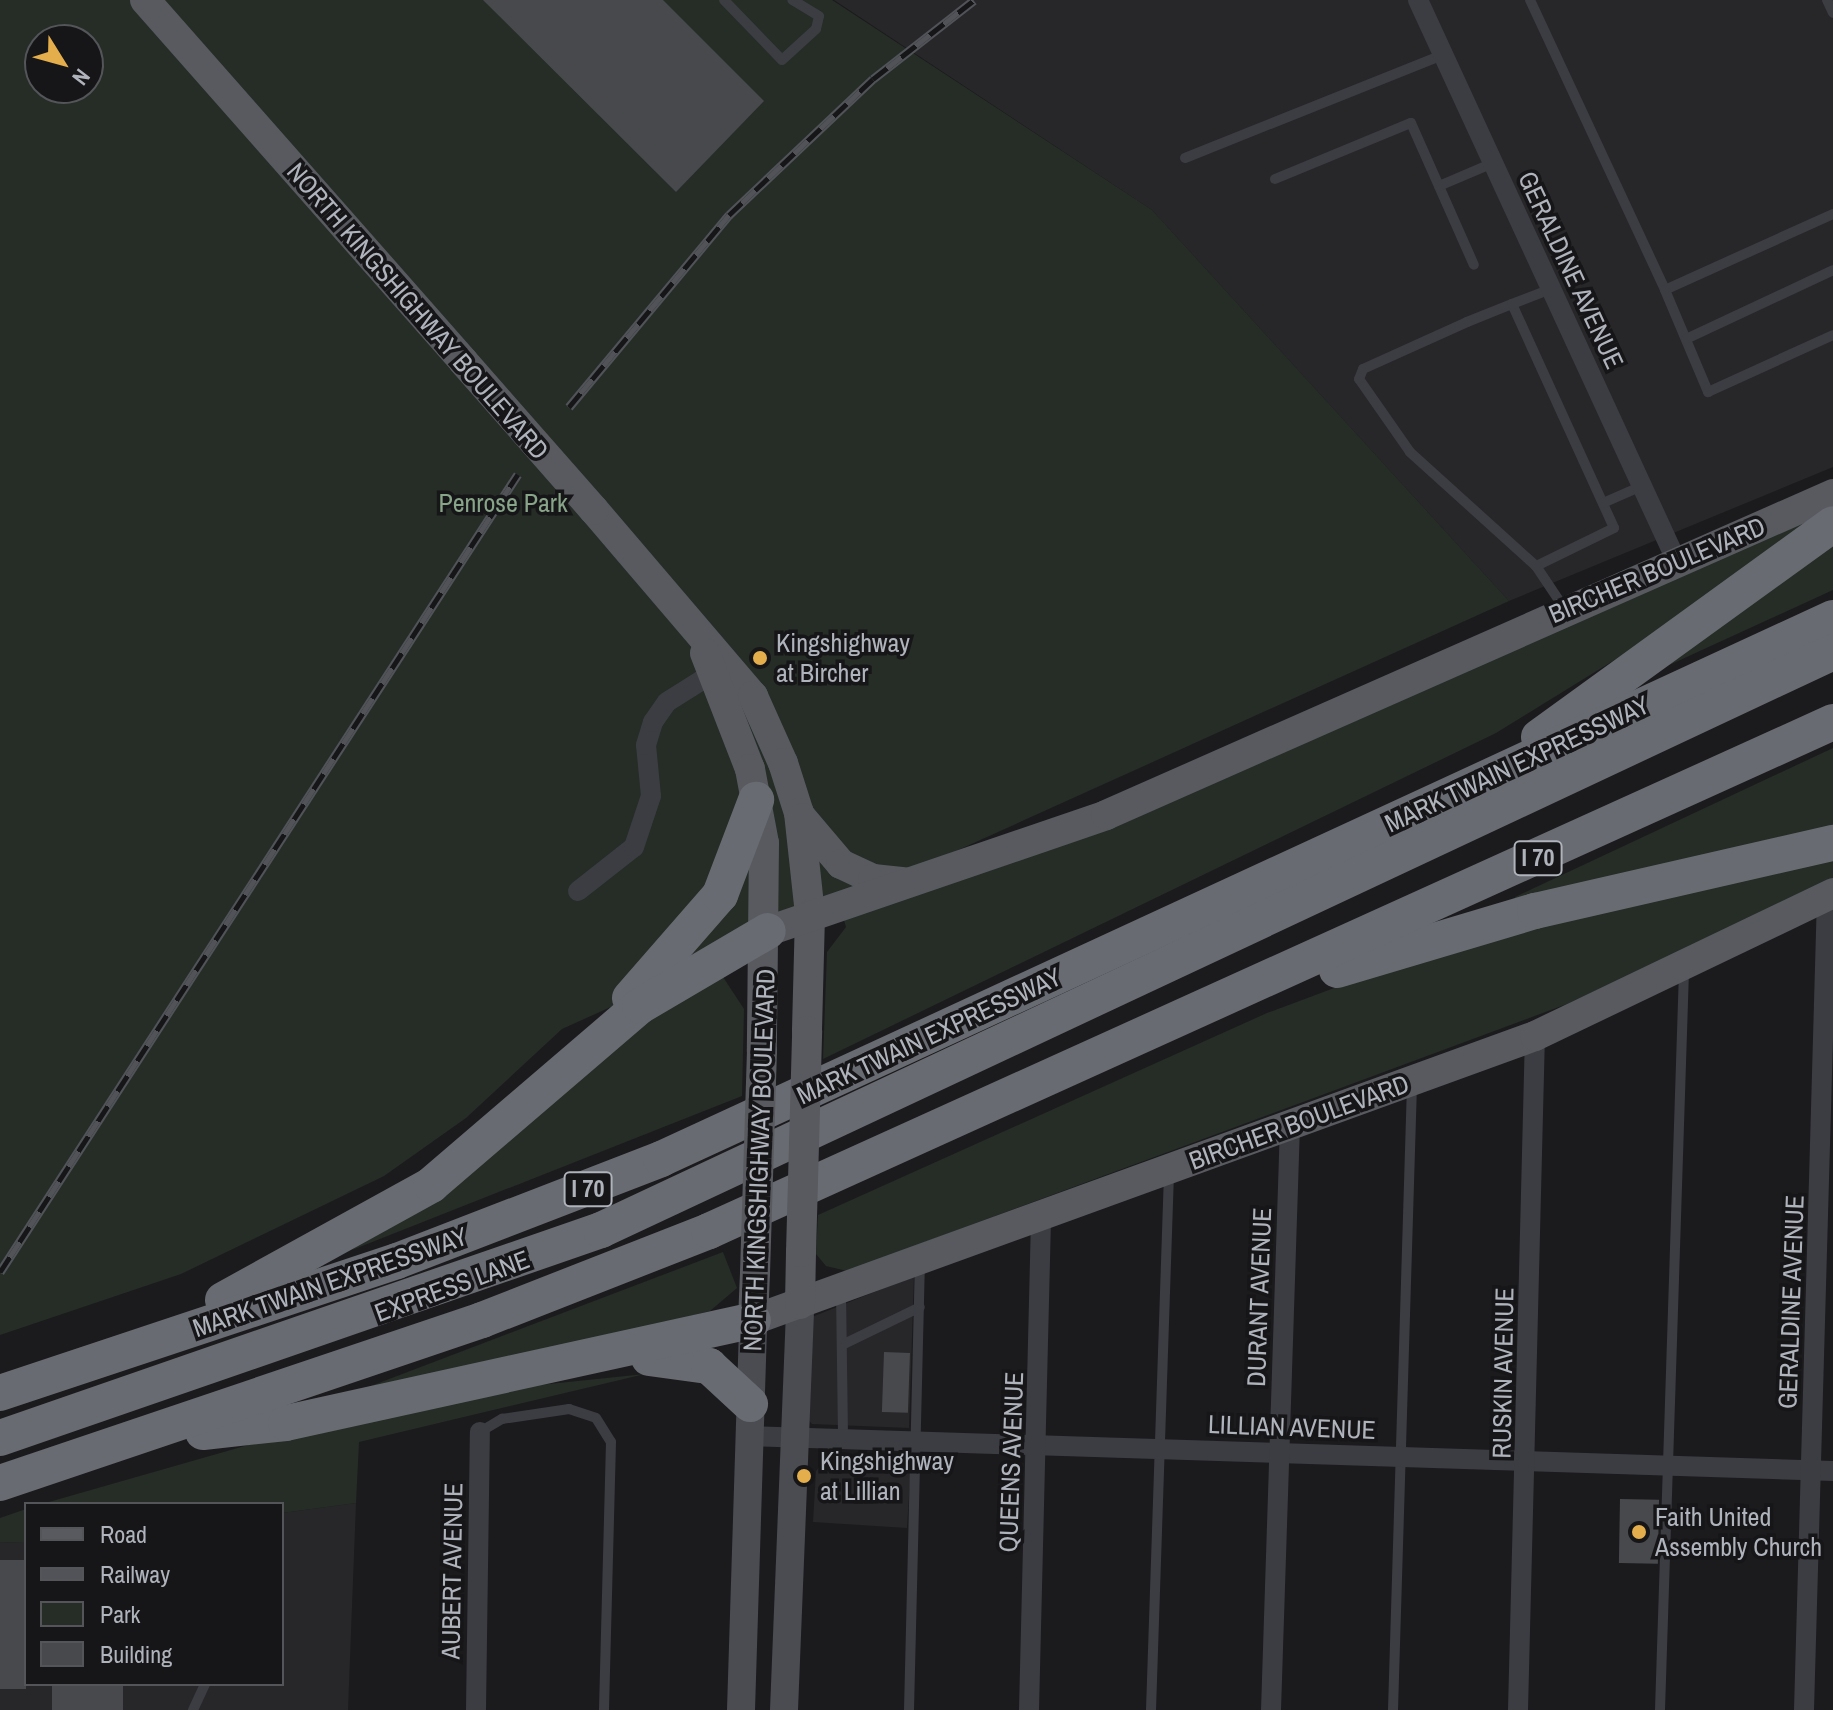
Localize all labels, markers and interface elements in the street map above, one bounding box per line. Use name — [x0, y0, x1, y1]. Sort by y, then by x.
north arrow — [24, 24, 104, 104]
text: N — [66, 63, 97, 91]
street label: NORTH KINGSHIGHWAY BOULEVARD — [281, 156, 555, 466]
street label: GERALDINE AVENUE — [1511, 166, 1631, 374]
park label: Penrose Park — [438, 487, 568, 519]
street label: BIRCHER BOULEVARD — [1544, 510, 1770, 630]
place label: Kingshighway at Bircher — [776, 627, 910, 688]
marker: Kingshighway at Bircher — [751, 649, 769, 667]
street label: MARK TWAIN EXPRESSWAY — [1380, 689, 1654, 839]
road number: I 70 — [1512, 838, 1564, 878]
street label: MARK TWAIN EXPRESSWAY — [792, 961, 1066, 1111]
street label: NORTH KINGSHIGHWAY BOULEVARD — [737, 968, 781, 1352]
street label: BIRCHER BOULEVARD — [1185, 1068, 1413, 1176]
road number: I 70 — [562, 1169, 614, 1209]
street label: GERALDINE AVENUE — [1772, 1194, 1810, 1410]
street label: DURANT AVENUE — [1240, 1206, 1278, 1388]
street label: MARK TWAIN EXPRESSWAY — [189, 1220, 471, 1344]
street label: EXPRESS LANE — [370, 1244, 534, 1328]
street label: RUSKIN AVENUE — [1486, 1286, 1520, 1460]
street label: QUEENS AVENUE — [992, 1370, 1030, 1554]
street label: LILLIAN AVENUE — [1207, 1408, 1377, 1446]
place label: Kingshighway at Lillian — [820, 1445, 954, 1506]
marker: Kingshighway at Lillian — [795, 1467, 813, 1485]
street label: AUBERT AVENUE — [435, 1482, 469, 1660]
place label: Faith United Assembly Church — [1655, 1501, 1822, 1562]
legend — [24, 1502, 284, 1686]
text: Road — [100, 1518, 147, 1550]
marker: Faith United Assembly Church — [1630, 1523, 1648, 1541]
text: Railway — [100, 1558, 170, 1590]
text: Park — [100, 1598, 140, 1630]
text: Building — [100, 1638, 172, 1670]

